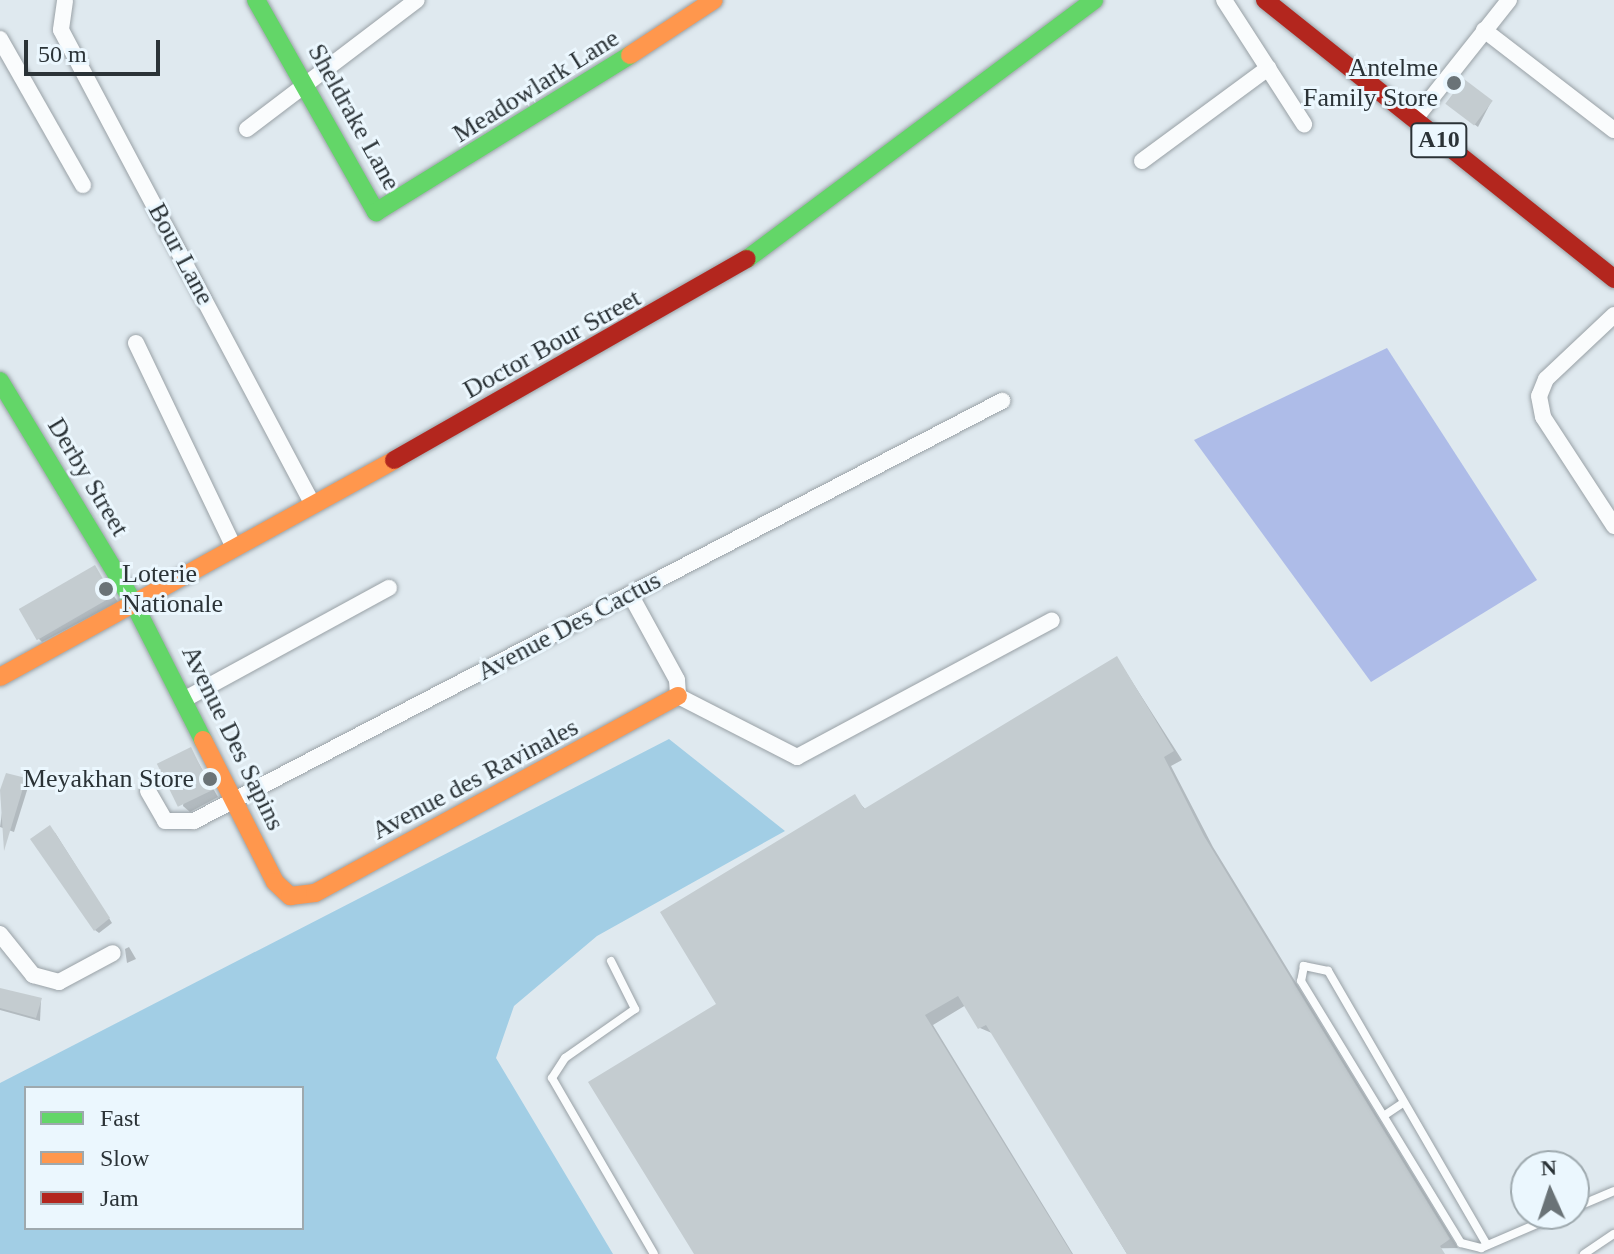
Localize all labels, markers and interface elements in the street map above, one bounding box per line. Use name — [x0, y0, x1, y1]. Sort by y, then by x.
street label: Meadowlark Lane — [447, 22, 625, 150]
scale bar — [28, 24, 164, 74]
street label: Sheldrake Lane — [301, 38, 407, 196]
text: 50 m — [38, 41, 87, 67]
place label: Antelme Family Store — [1303, 52, 1438, 114]
marker: Antelme Family Store — [1445, 74, 1463, 92]
road number: A10 — [1409, 120, 1469, 160]
street label: Bour Lane — [141, 198, 221, 310]
street label: Doctor Bour Street — [458, 282, 646, 406]
street label: Derby Street — [41, 412, 135, 542]
place label: Loterie Nationale — [122, 558, 223, 620]
street label: Avenue Des Cactus — [472, 565, 666, 687]
marker: Loterie Nationale — [97, 580, 115, 598]
street label: Avenue Des Sapins — [175, 641, 291, 835]
street label: Avenue des Ravinales — [367, 711, 583, 847]
place label: Meyakhan Store — [23, 763, 194, 795]
marker: Meyakhan Store — [201, 770, 219, 788]
legend — [24, 1086, 304, 1230]
text: Fast — [100, 1105, 140, 1131]
text: Slow — [100, 1145, 149, 1171]
north arrow — [1510, 1150, 1590, 1230]
text: N — [1540, 1155, 1557, 1180]
text: Jam — [100, 1185, 139, 1211]

